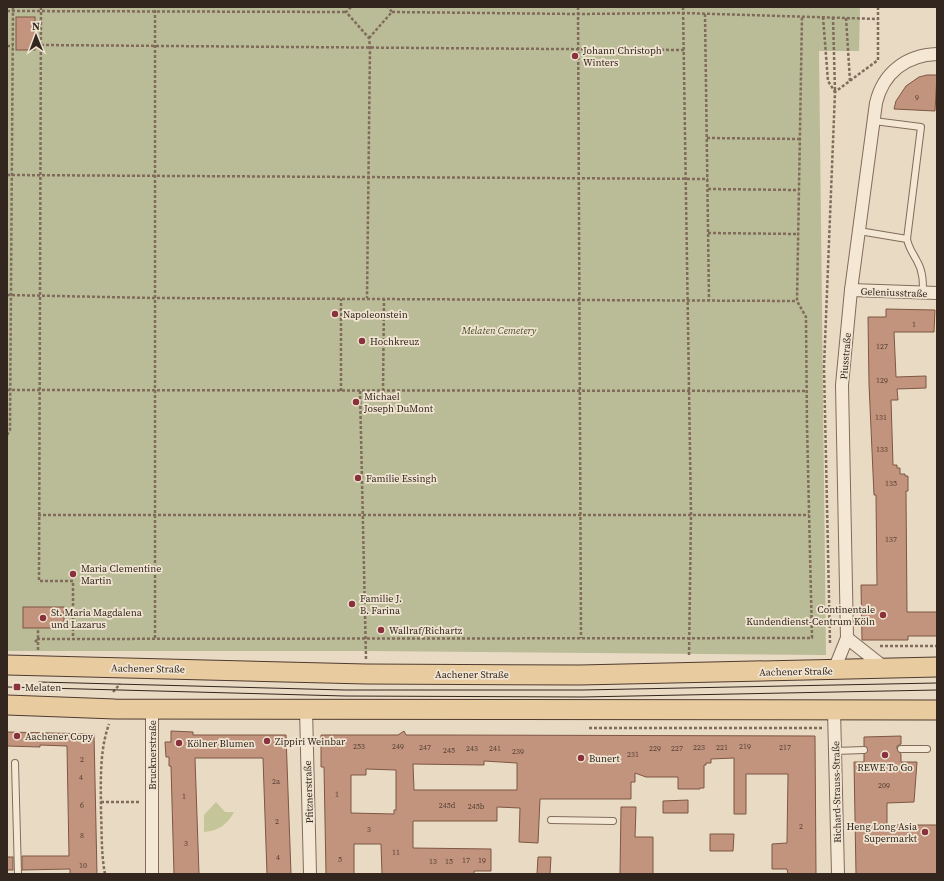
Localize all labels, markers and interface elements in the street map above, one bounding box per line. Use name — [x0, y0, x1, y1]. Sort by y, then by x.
north arrow — [16, 16, 56, 56]
text: N — [32, 19, 40, 34]
place label: Johann Christoph Winters — [582, 44, 662, 69]
marker: Johann Christoph Winters — [570, 51, 580, 61]
house number: 9 — [915, 92, 919, 103]
street label: Geleniusstraße — [860, 285, 928, 300]
place label: Napoleonstein — [343, 308, 408, 321]
marker: Napoleonstein — [330, 309, 340, 319]
house number: 1 — [912, 319, 916, 330]
park label: Melaten Cemetery — [461, 324, 537, 337]
street label: Piusstraße — [837, 332, 854, 380]
place label: Hochkreuz — [370, 335, 419, 348]
marker: Hochkreuz — [357, 336, 367, 346]
house number: 127 — [876, 341, 888, 352]
house number: 129 — [876, 375, 888, 386]
place label: Michael Joseph DuMont — [363, 390, 434, 415]
marker: Michael Joseph DuMont — [351, 397, 361, 407]
house number: 131 — [875, 412, 887, 423]
house number: 133 — [876, 444, 888, 455]
place label: Familie Essingh — [366, 472, 437, 485]
marker: Familie Essingh — [353, 473, 363, 483]
house number: 135 — [885, 478, 897, 489]
house number: 137 — [885, 534, 897, 545]
place label: Maria Clementine Martin — [81, 562, 161, 587]
marker: Maria Clementine Martin — [68, 569, 78, 579]
place label: Familie J. B. Farina — [360, 592, 402, 617]
marker: Familie J. B. Farina — [347, 599, 357, 609]
place label: Continentale Kundendienst-Centrum Köln — [746, 603, 875, 628]
place label: St. Maria Magdalena und Lazarus — [51, 606, 143, 631]
marker: Continentale Kundendienst-Centrum Köln — [878, 610, 888, 620]
marker: St. Maria Magdalena und Lazarus — [38, 613, 48, 623]
place label: Wallraf/Richartz — [389, 624, 463, 637]
marker: Wallraf/Richartz — [376, 625, 386, 635]
street label: Aachener Straße — [111, 661, 185, 676]
street label: Aachener Straße — [759, 664, 833, 679]
street label: Aachener Straße — [435, 668, 509, 681]
place label: Melaten — [25, 681, 61, 694]
marker: Melaten — [12, 682, 22, 692]
street label: Brucknerstraße — [146, 720, 159, 790]
place label: Aachener Copy — [25, 730, 94, 743]
marker: Aachener Copy — [12, 731, 22, 741]
place label: Zippiri Weinbar — [275, 735, 346, 748]
marker: Zippiri Weinbar — [262, 736, 272, 746]
place label: Kölner Blumen — [187, 737, 255, 750]
marker: Kölner Blumen — [174, 738, 184, 748]
house number: 253 — [353, 741, 365, 752]
house number: 249 — [392, 741, 404, 752]
house number: 219 — [739, 741, 751, 752]
street label: Richard-Strauss-Straße — [829, 741, 844, 843]
house number: 247 — [419, 742, 431, 753]
house number: 223 — [693, 742, 705, 753]
house number: 221 — [716, 742, 728, 753]
house number: 217 — [779, 742, 791, 753]
house number: 243 — [466, 743, 478, 754]
house number: 241 — [489, 743, 501, 754]
house number: 229 — [649, 743, 661, 754]
house number: 227 — [671, 743, 683, 754]
house number: 245 — [443, 745, 455, 756]
house number: 239 — [512, 746, 524, 757]
house number: 231 — [627, 749, 639, 760]
marker: REWE To Go — [880, 750, 890, 760]
place label: Bunert — [589, 752, 621, 765]
marker: Bunert — [576, 753, 586, 763]
house number: 2 — [80, 754, 84, 765]
street label: Pfitznerstraße — [301, 760, 316, 824]
place label: REWE To Go — [857, 761, 913, 774]
house number: 4 — [79, 772, 83, 783]
house number: 2a — [272, 776, 281, 787]
house number: 209 — [878, 780, 890, 791]
house number: 1 — [335, 789, 339, 800]
house number: 1 — [182, 791, 186, 802]
house number: 6 — [80, 800, 84, 811]
house number: 245d — [439, 800, 456, 811]
house number: 245b — [468, 801, 485, 812]
house number: 2 — [275, 816, 279, 827]
place label: Heng Long Asia Supermarkt — [847, 820, 918, 845]
house number: 2 — [799, 821, 803, 832]
house number: 3 — [367, 824, 371, 835]
marker: Heng Long Asia Supermarkt — [920, 827, 930, 837]
house number: 8 — [80, 830, 84, 841]
house number: 3 — [184, 838, 188, 849]
house number: 11 — [392, 847, 400, 858]
house number: 4 — [276, 852, 280, 863]
house number: 5 — [338, 854, 342, 865]
house number: 17 — [462, 855, 470, 866]
house number: 19 — [478, 855, 486, 866]
house number: 13 — [429, 856, 437, 867]
house number: 15 — [445, 856, 453, 867]
house number: 10 — [79, 860, 87, 871]

